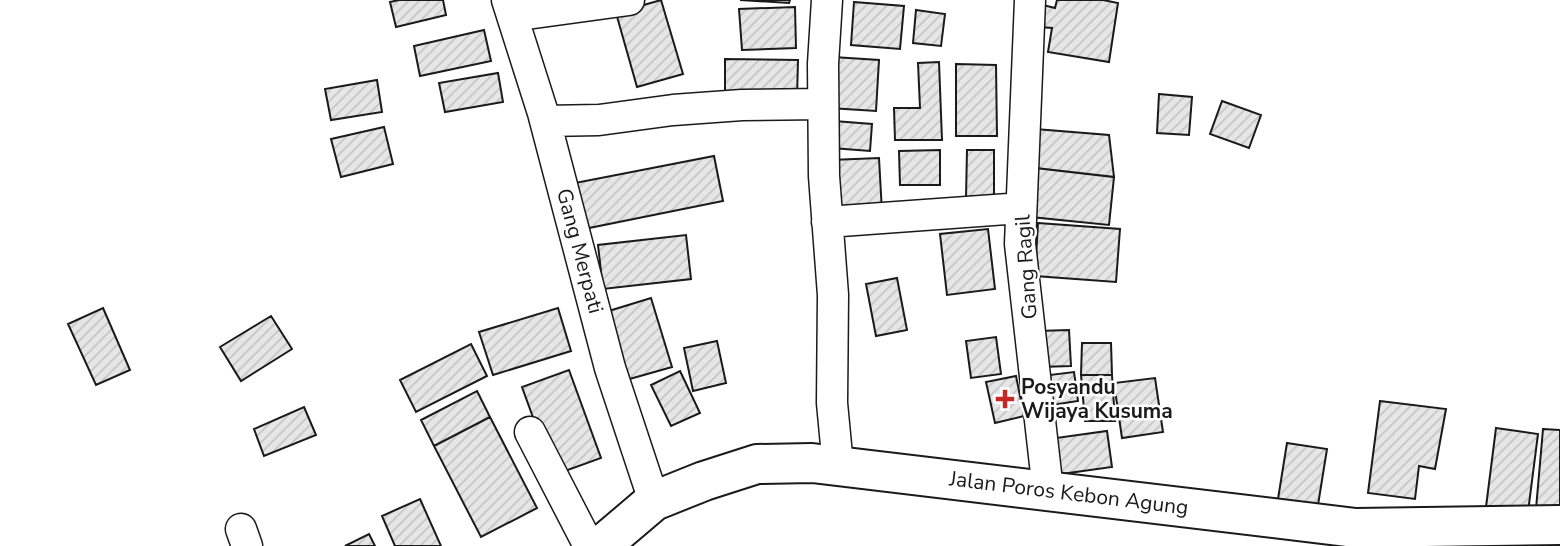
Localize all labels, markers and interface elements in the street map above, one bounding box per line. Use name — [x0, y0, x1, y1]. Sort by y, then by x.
street label: Gang Merpati — [550, 185, 610, 317]
street label: Gang Ragil — [1008, 213, 1044, 320]
place label: Posyandu Wijaya Kusuma — [1021, 373, 1173, 425]
marker: Posyandu Wijaya Kusuma — [995, 389, 1015, 409]
street label: Jalan Poros Kebon Agung — [947, 464, 1190, 522]

